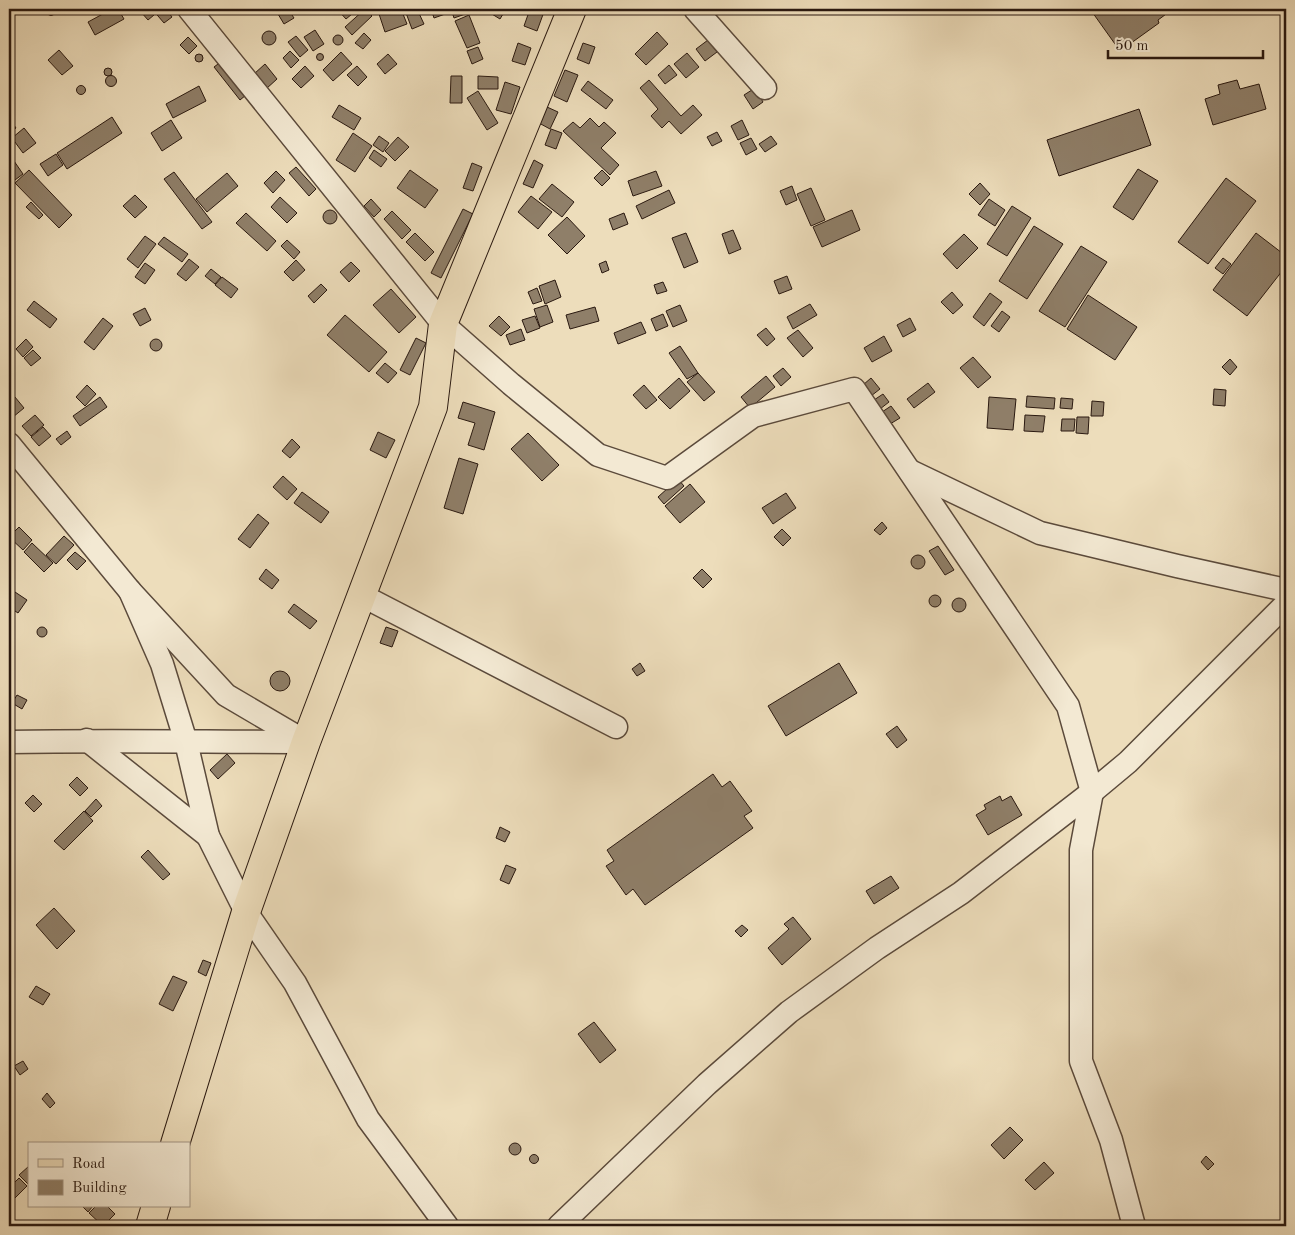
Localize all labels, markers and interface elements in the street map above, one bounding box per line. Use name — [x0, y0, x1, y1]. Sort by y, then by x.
scale bar — [1108, 28, 1262, 60]
text: 50 m — [1115, 39, 1149, 54]
legend — [28, 1142, 190, 1208]
text: Road — [72, 1157, 106, 1172]
text: Building — [72, 1181, 127, 1196]

